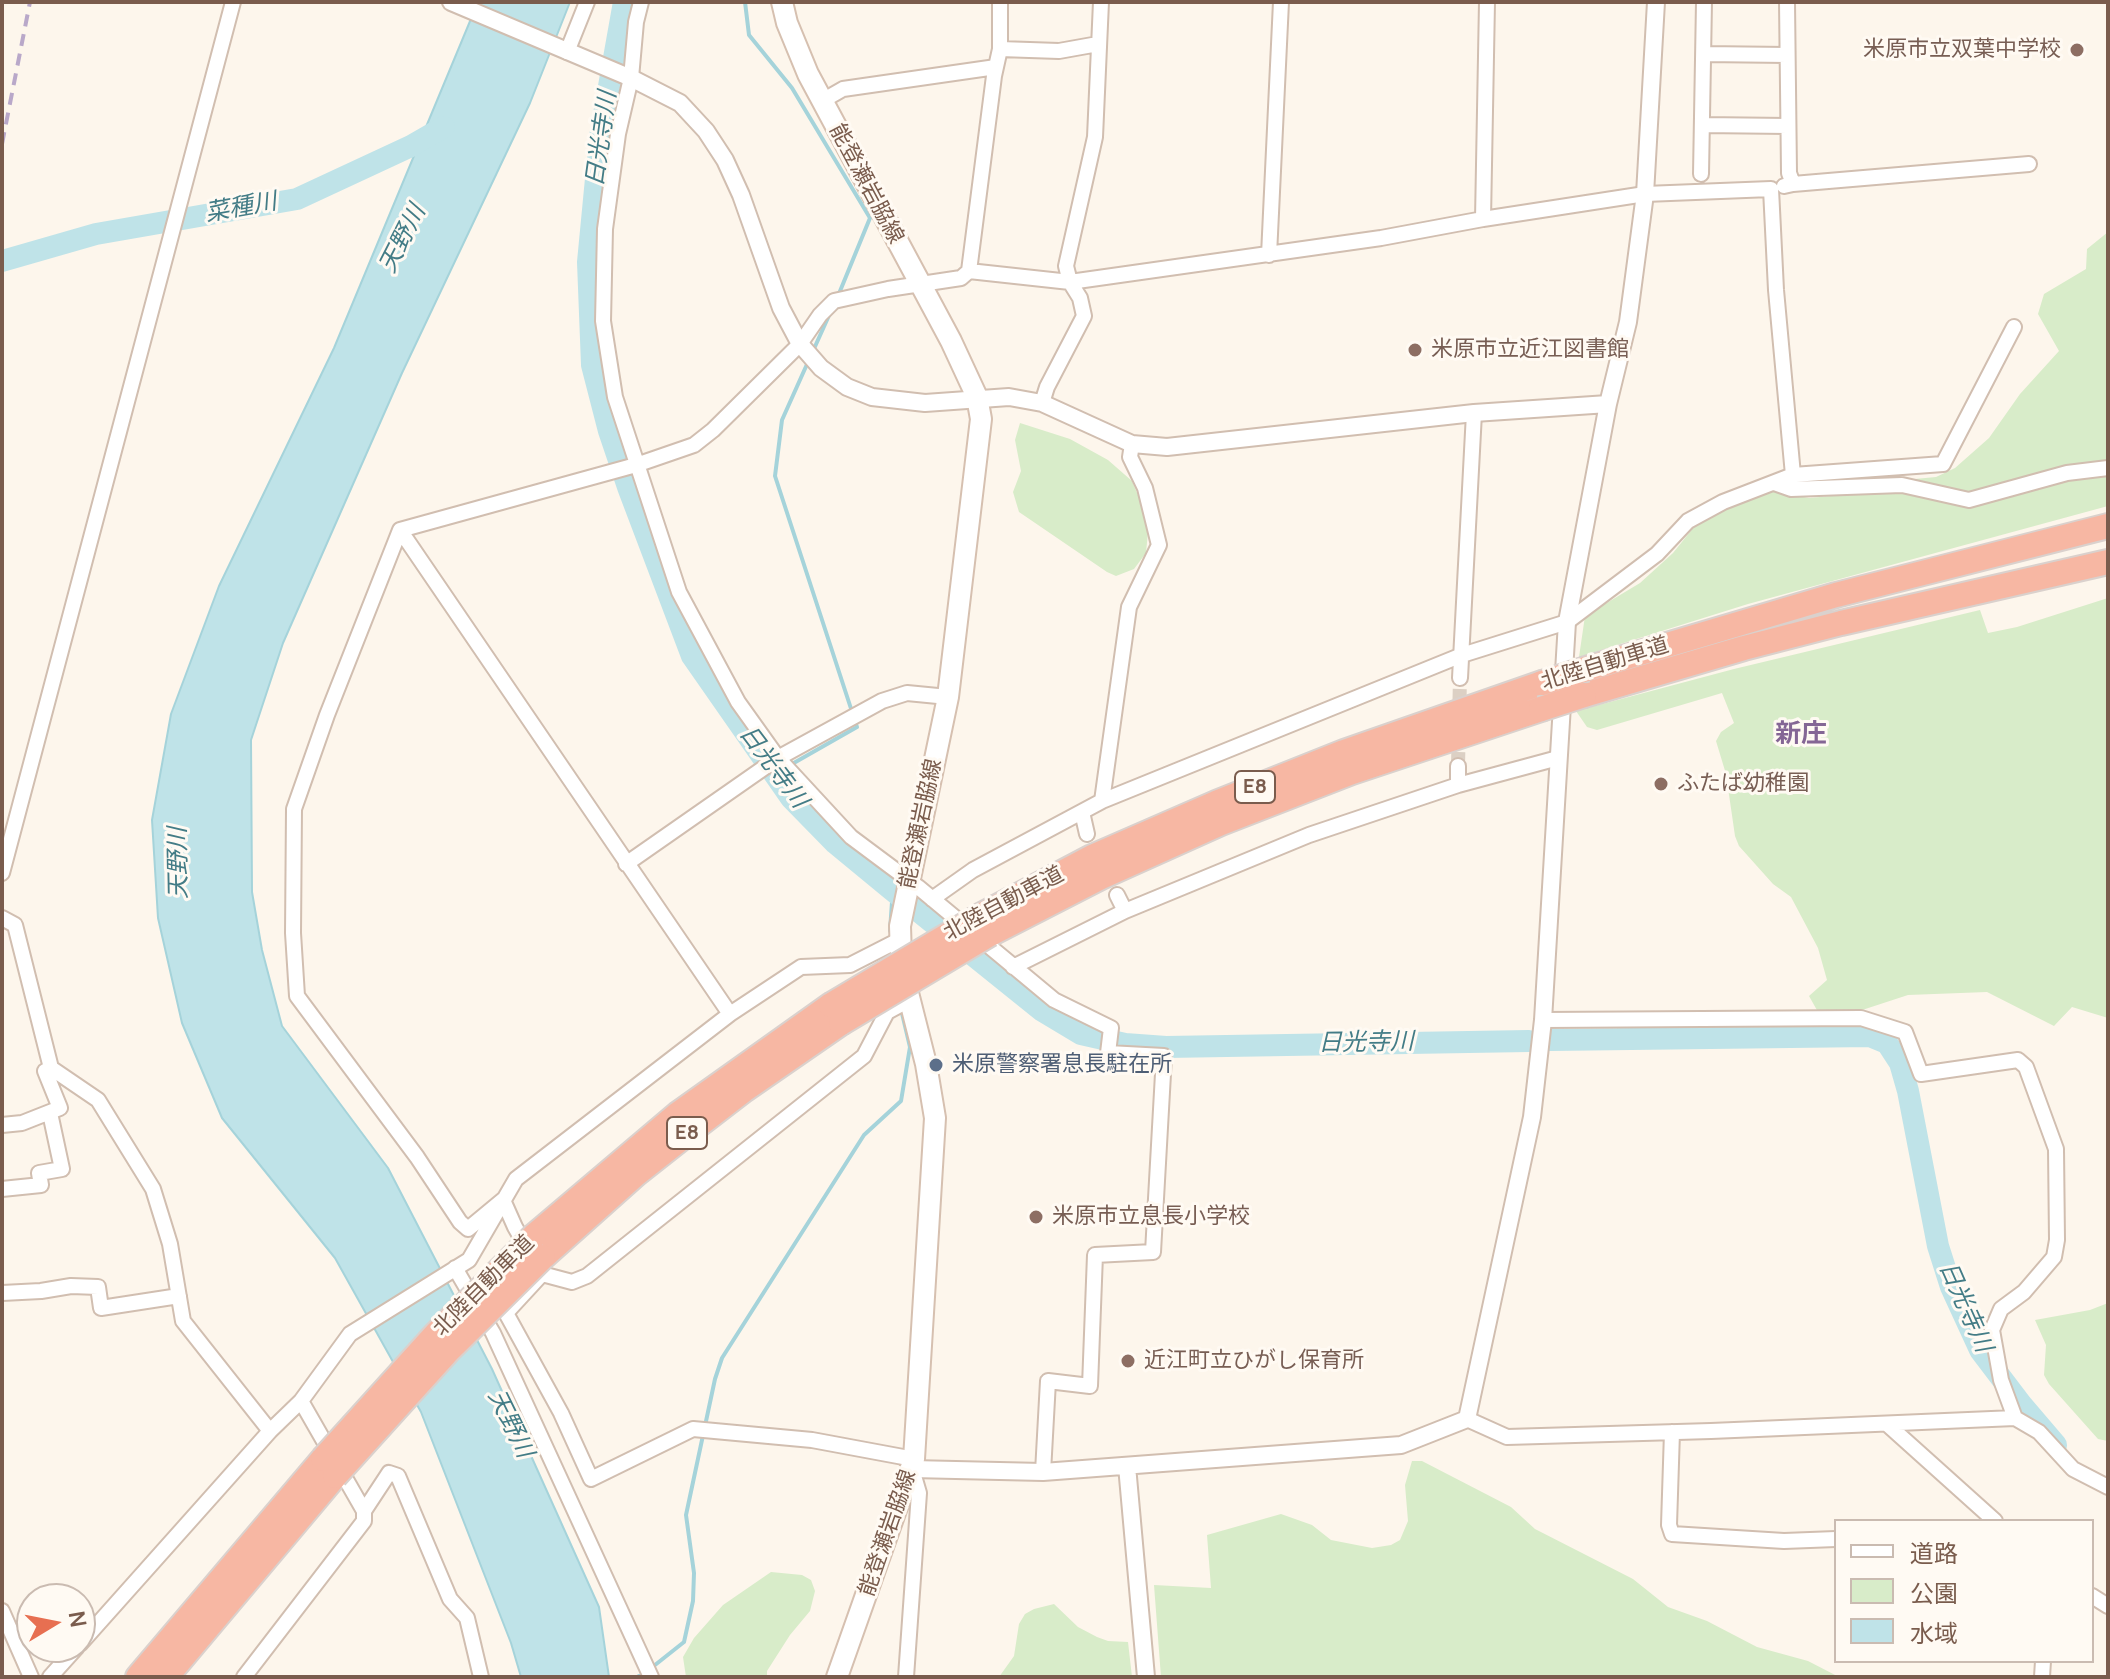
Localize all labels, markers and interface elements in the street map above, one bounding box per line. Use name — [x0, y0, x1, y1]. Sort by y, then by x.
place label: 米原市立双葉中学校 — [1863, 37, 2061, 63]
marker: 米原市立双葉中学校 — [2068, 41, 2086, 59]
water label: 日光寺川 — [581, 89, 623, 189]
street label: 能登瀬岩脇線 — [823, 120, 909, 248]
water label: 菜種川 — [203, 188, 279, 228]
water label: 天野川 — [374, 200, 432, 278]
place label: 米原市立近江図書館 — [1431, 337, 1629, 363]
marker: 米原市立近江図書館 — [1406, 341, 1424, 359]
street label: 北陸自動車道 — [1538, 632, 1672, 696]
district label: 新庄 — [1775, 719, 1827, 751]
water label: 日光寺川 — [733, 720, 813, 814]
street label: 能登瀬岩脇線 — [894, 757, 948, 891]
road number: E8 — [1235, 771, 1275, 803]
place label: ふたば幼稚園 — [1677, 771, 1809, 797]
marker: ふたば幼稚園 — [1652, 775, 1670, 793]
water label: 天野川 — [164, 827, 194, 899]
street label: 北陸自動車道 — [940, 861, 1068, 947]
water label: 日光寺川 — [1318, 1028, 1414, 1058]
place label: 米原警察署息長駐在所 — [952, 1052, 1172, 1078]
marker: 米原警察署息長駐在所 — [927, 1056, 945, 1074]
road number: E8 — [667, 1117, 707, 1149]
place label: 米原市立息長小学校 — [1052, 1204, 1250, 1230]
marker: 米原市立息長小学校 — [1027, 1208, 1045, 1226]
street label: 北陸自動車道 — [428, 1230, 540, 1342]
water label: 日光寺川 — [1932, 1257, 1998, 1357]
place label: 近江町立ひがし保育所 — [1144, 1348, 1364, 1374]
marker: 近江町立ひがし保育所 — [1119, 1352, 1137, 1370]
water label: 天野川 — [481, 1385, 539, 1463]
street label: 能登瀬岩脇線 — [854, 1466, 922, 1600]
legend — [1834, 1519, 2094, 1663]
text: 道路 — [1910, 1536, 1958, 1569]
text: 公園 — [1910, 1576, 1958, 1609]
north arrow — [16, 1583, 96, 1663]
text: N — [62, 1609, 94, 1630]
text: 水域 — [1910, 1616, 1958, 1649]

